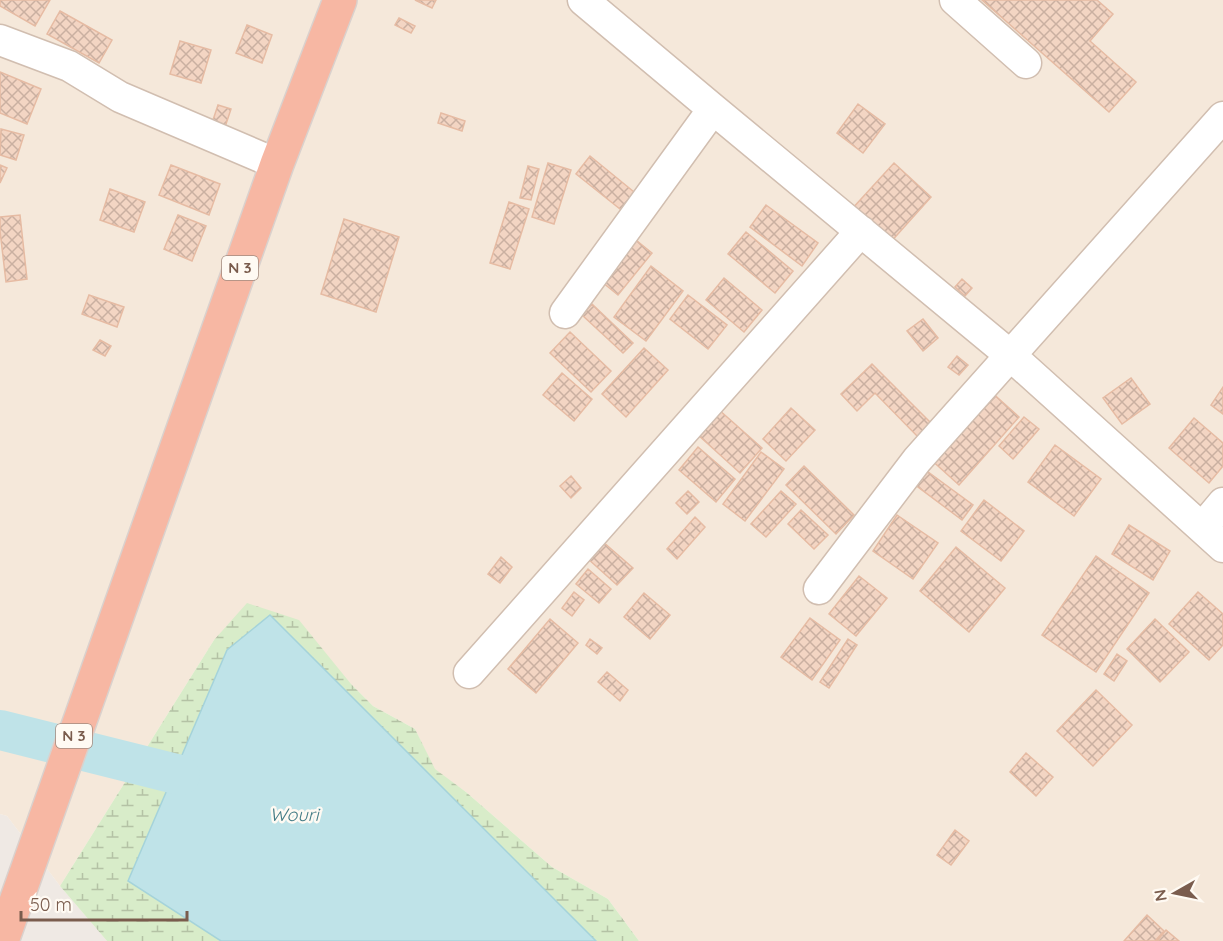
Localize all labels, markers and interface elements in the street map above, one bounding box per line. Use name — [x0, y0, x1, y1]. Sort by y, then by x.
road number: N 3 — [222, 256, 258, 280]
road number: N 3 — [56, 724, 92, 748]
water label: Wouri — [269, 803, 321, 826]
north arrow — [1145, 863, 1205, 923]
scale bar — [21, 884, 188, 922]
text: N — [1149, 888, 1171, 903]
text: 50 m — [30, 893, 72, 916]

